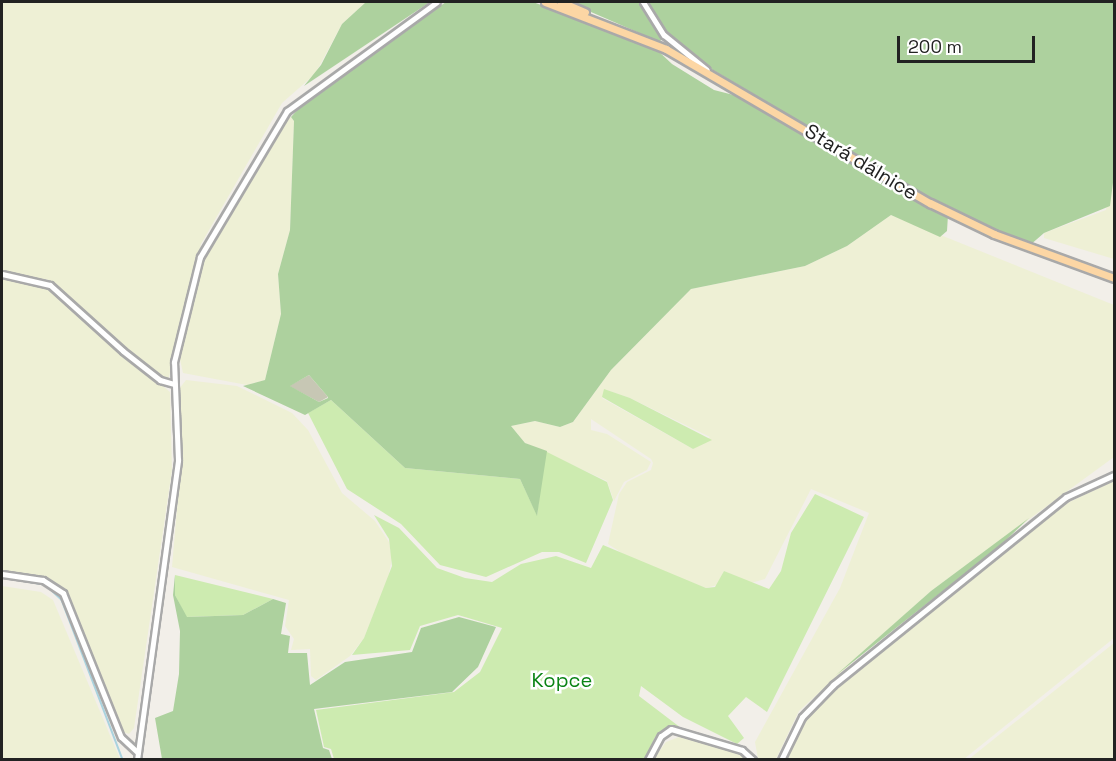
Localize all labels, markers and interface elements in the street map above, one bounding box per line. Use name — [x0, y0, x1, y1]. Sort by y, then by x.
scale bar — [900, 24, 1038, 62]
text: 200 m — [908, 35, 962, 58]
street label: Stará dálnice — [800, 119, 922, 205]
park label: Kopce — [532, 668, 592, 692]

